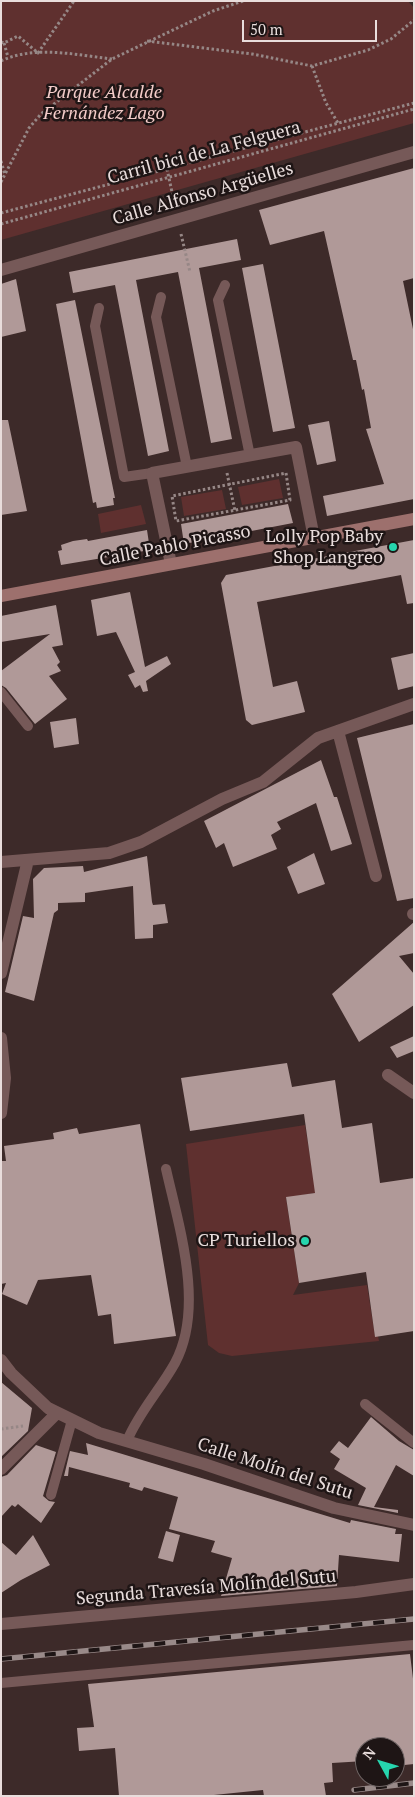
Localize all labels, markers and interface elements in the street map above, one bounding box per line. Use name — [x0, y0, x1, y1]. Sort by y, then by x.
scale bar — [245, 10, 380, 42]
text: 50 m — [250, 19, 283, 39]
park label: Parque Alcalde Fernández Lago — [43, 82, 165, 125]
street label: Carril bici de La Felguera — [105, 117, 303, 189]
street label: Calle Alfonso Argüelles — [110, 158, 296, 230]
street label: Calle Pablo Picasso — [98, 521, 252, 571]
place label: Lolly Pop Baby Shop Langreo — [265, 526, 383, 568]
marker: Lolly Pop Baby Shop Langreo — [387, 541, 399, 553]
place label: CP Turiellos — [197, 1230, 295, 1252]
marker: CP Turiellos — [299, 1235, 311, 1247]
street label: Calle Molín del Sutu — [195, 1434, 355, 1504]
street label: Segunda Travesía Molín del Sutu — [75, 1566, 337, 1610]
north arrow — [355, 1737, 405, 1787]
text: N — [358, 1743, 379, 1763]

